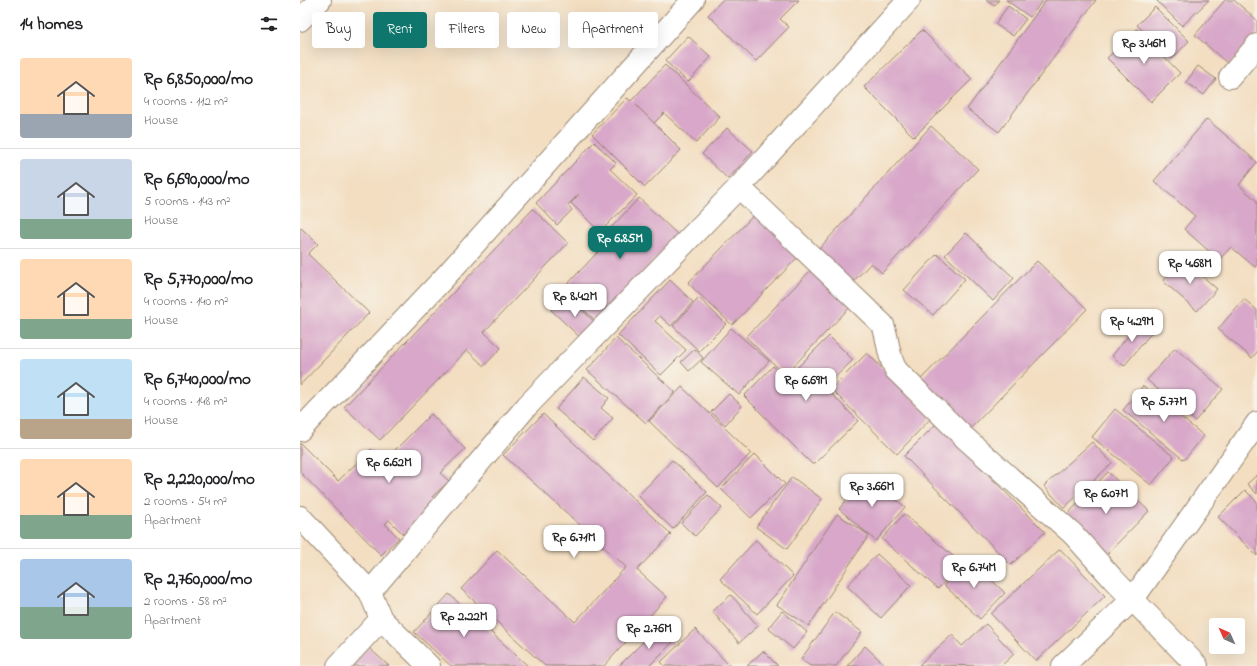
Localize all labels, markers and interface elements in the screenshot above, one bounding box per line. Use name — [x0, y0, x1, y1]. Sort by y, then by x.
text: 14 homes — [20, 12, 83, 37]
chip: Buy — [312, 12, 365, 48]
chip: Rent — [373, 12, 427, 48]
chip: Filters — [435, 12, 499, 48]
chip: New — [507, 12, 560, 48]
chip: Apartment — [568, 12, 658, 48]
icon: filters — [258, 13, 280, 35]
pin: Rp 3.46M — [1103, 31, 1185, 65]
text: Rp 3.46M — [1122, 34, 1166, 53]
text: Rp 6,850,000/mo — [144, 67, 253, 92]
icon: home — [52, 74, 100, 122]
text: 4 rooms · 112 m² — [144, 92, 228, 111]
text: House — [144, 111, 178, 130]
text: Rp 6,690,000/mo — [144, 167, 250, 192]
icon: home — [52, 175, 100, 223]
text: 5 rooms · 143 m² — [144, 192, 230, 211]
text: House — [144, 211, 178, 230]
pin: Rp 6.85M — [579, 226, 661, 260]
text: Rp 6.85M — [597, 229, 643, 248]
pin: Rp 4.68M — [1149, 251, 1231, 285]
text: Rp 4.68M — [1168, 254, 1212, 273]
text: Rp 5,770,000/mo — [144, 267, 253, 292]
icon: home — [52, 275, 100, 323]
pin: Rp 8.42M — [534, 284, 616, 318]
text: Rp 8.42M — [553, 287, 597, 306]
text: 4 rooms · 140 m² — [144, 292, 228, 311]
pin: Rp 4.29M — [1091, 309, 1173, 343]
text: House — [144, 311, 178, 330]
text: Rp 4.29M — [1110, 312, 1154, 331]
text: Rp 6,740,000/mo — [144, 367, 251, 392]
pin: Rp 6.69M — [765, 368, 847, 402]
text: Rp 6.69M — [784, 371, 828, 390]
icon: home — [52, 375, 100, 423]
pin: Rp 5.77M — [1123, 389, 1205, 423]
text: 4 rooms · 148 m² — [144, 392, 228, 411]
text: Rp 5.77M — [1141, 392, 1187, 411]
text: House — [144, 411, 178, 430]
pin: Rp 6.62M — [348, 450, 430, 484]
text: Rp 6.62M — [366, 453, 412, 472]
text: Rp 2,220,000/mo — [144, 467, 255, 492]
pin: Rp 3.66M — [831, 474, 913, 508]
icon: home — [52, 475, 100, 523]
text: Rp 3.66M — [850, 477, 894, 496]
pin: Rp 6.07M — [1065, 481, 1147, 515]
text: Rp 6.07M — [1084, 484, 1128, 503]
text: 2 rooms · 54 m² — [144, 492, 227, 511]
text: Apartment — [144, 511, 201, 530]
pin: Rp 6.71M — [533, 525, 615, 559]
text: Rp 6.71M — [552, 528, 596, 547]
pin: Rp 6.74M — [933, 555, 1015, 589]
text: Rp 6.74M — [952, 558, 996, 577]
text: Rp 2,760,000/mo — [144, 567, 252, 592]
icon: home — [52, 575, 100, 623]
text: 2 rooms · 58 m² — [144, 592, 227, 611]
pin: Rp 2.22M — [423, 604, 505, 638]
text: Rp 2.22M — [440, 607, 488, 626]
text: Apartment — [144, 611, 201, 630]
pin: Rp 2.76M — [608, 616, 690, 650]
north arrow — [1209, 618, 1245, 654]
map controls — [1209, 618, 1245, 654]
text: Rp 2.76M — [626, 619, 672, 638]

